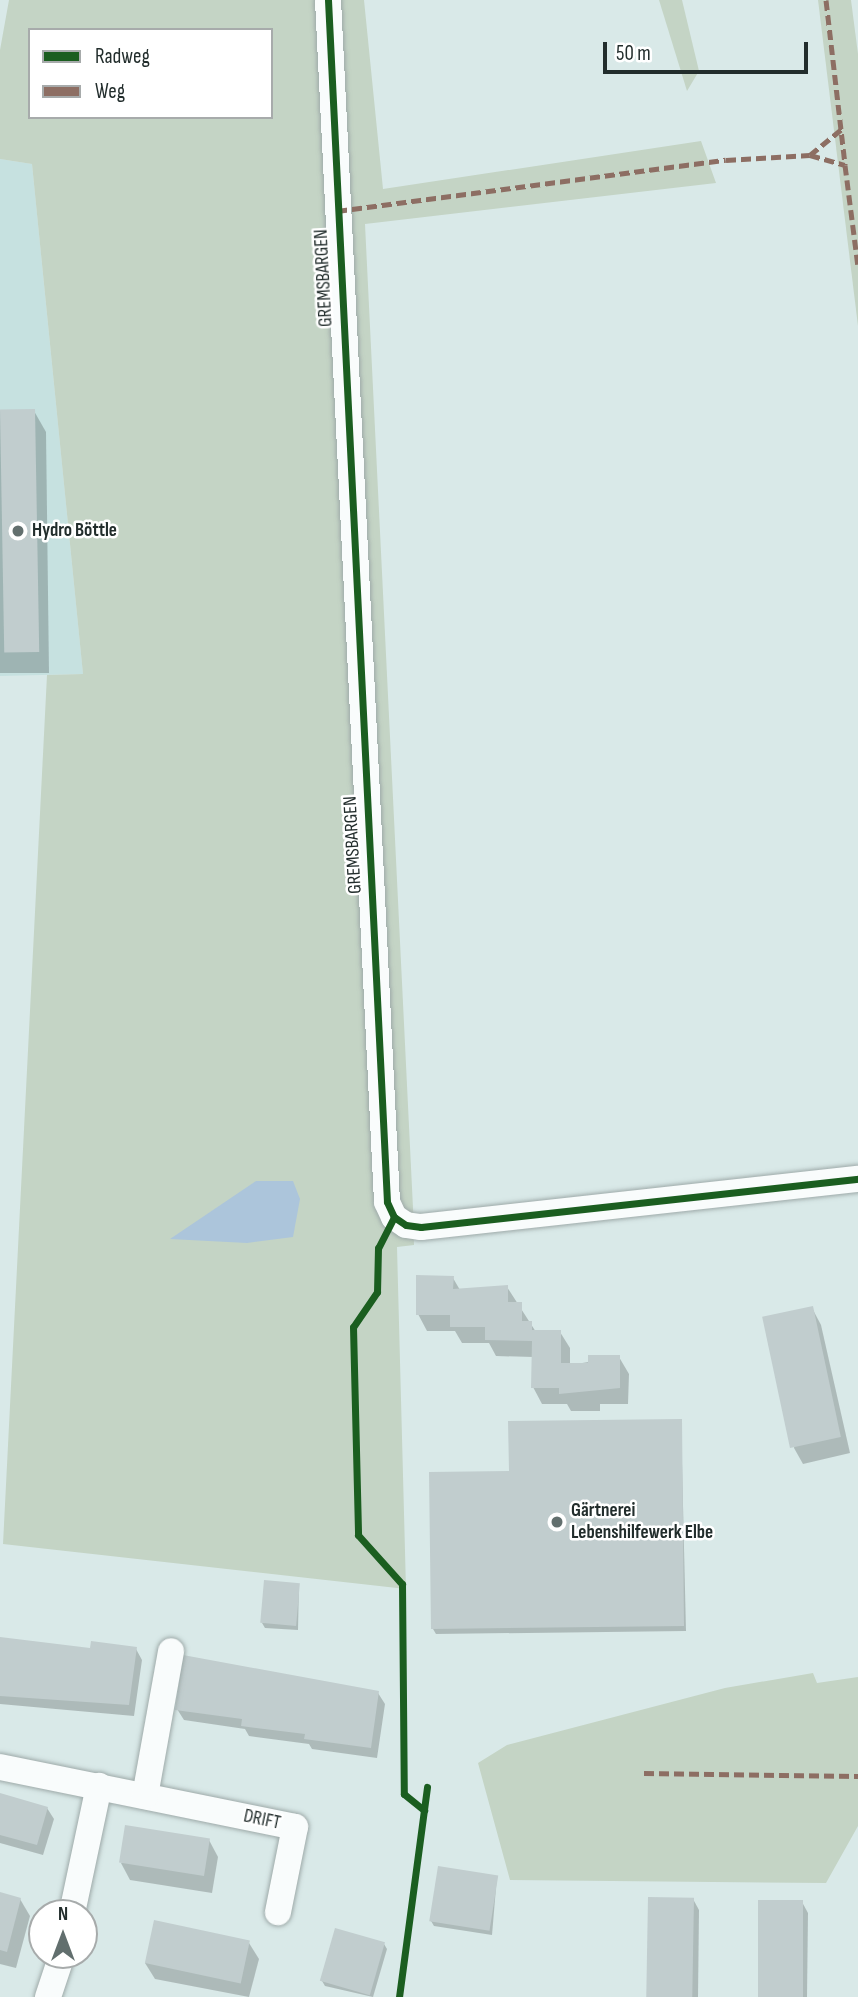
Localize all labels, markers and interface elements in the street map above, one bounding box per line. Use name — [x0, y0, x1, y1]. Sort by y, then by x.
legend — [28, 28, 273, 119]
scale bar — [606, 28, 811, 72]
text: 50 m — [616, 41, 651, 66]
text: Radweg — [95, 44, 150, 69]
text: Weg — [95, 79, 125, 104]
street label: GREMSBARGEN — [310, 229, 338, 327]
place label: Hydro Böttle — [32, 520, 117, 542]
marker: Hydro Böttle — [10, 523, 26, 539]
street label: GREMSBARGEN — [339, 796, 367, 894]
place label: Gärtnerei Lebenshilfewerk Elbe — [571, 1500, 713, 1544]
marker: Gärtnerei Lebenshilfewerk Elbe — [549, 1514, 565, 1530]
street label: DRIFT — [241, 1805, 283, 1835]
north arrow — [28, 1899, 98, 1969]
text: N — [58, 1903, 68, 1926]

